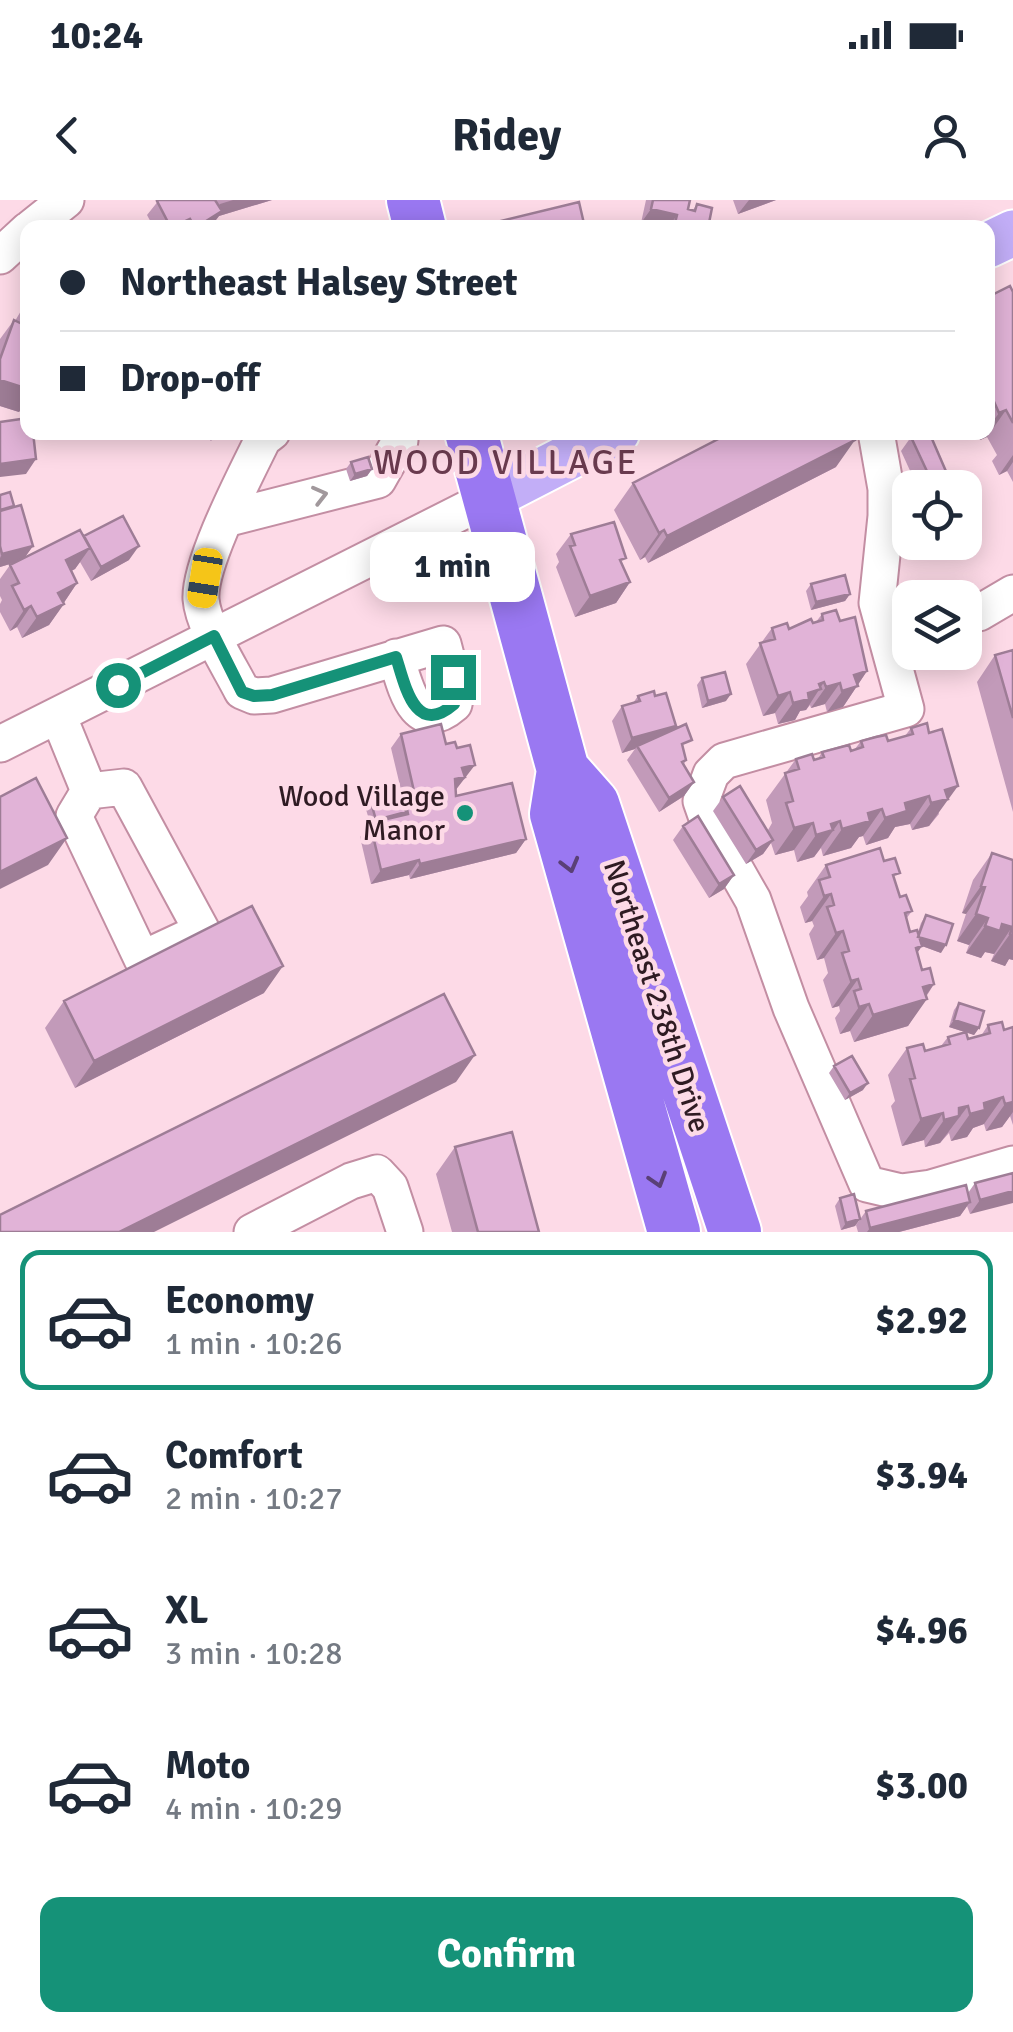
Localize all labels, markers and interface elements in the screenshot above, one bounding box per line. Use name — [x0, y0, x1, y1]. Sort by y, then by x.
text: 10:24 — [50, 12, 143, 59]
icon: back — [40, 108, 95, 163]
text: Ridey — [452, 108, 561, 163]
icon: person — [918, 108, 973, 163]
text: Northeast Halsey Street — [120, 259, 517, 306]
text: Drop-off — [120, 355, 260, 402]
district label: WOOD VILLAGE — [373, 441, 639, 484]
map controls — [892, 470, 982, 670]
button: locate — [892, 470, 982, 560]
one-way arrow — [311, 486, 328, 507]
callout: 1 min — [370, 532, 536, 602]
car — [185, 546, 225, 610]
text: 1 min — [414, 547, 491, 586]
button: layers — [892, 580, 982, 670]
route end — [431, 655, 476, 700]
route start — [96, 663, 141, 708]
place label: Wood Village Manor — [278, 778, 445, 849]
marker: Wood Village Manor — [454, 802, 476, 824]
street label: Northeast 238th Drive — [595, 855, 718, 1137]
one-way arrow — [558, 856, 579, 873]
one-way arrow — [646, 1170, 667, 1187]
icon: car — [45, 1275, 135, 1365]
text: Economy — [165, 1277, 314, 1324]
text: $2.92 — [875, 1297, 968, 1344]
text: 1 min · 10:26 — [165, 1324, 343, 1363]
icon: car — [45, 1430, 135, 1520]
text: Comfort — [165, 1432, 303, 1479]
text: $3.94 — [875, 1452, 968, 1499]
text: 2 min · 10:27 — [165, 1479, 343, 1518]
icon: car — [45, 1585, 135, 1675]
text: XL — [165, 1587, 208, 1634]
text: $4.96 — [875, 1607, 968, 1654]
text: 3 min · 10:28 — [165, 1634, 343, 1673]
icon: car — [45, 1740, 135, 1830]
text: Moto — [165, 1742, 250, 1789]
text: $3.00 — [875, 1762, 968, 1809]
text: 4 min · 10:29 — [165, 1789, 343, 1828]
button: Confirm — [40, 1897, 973, 2012]

